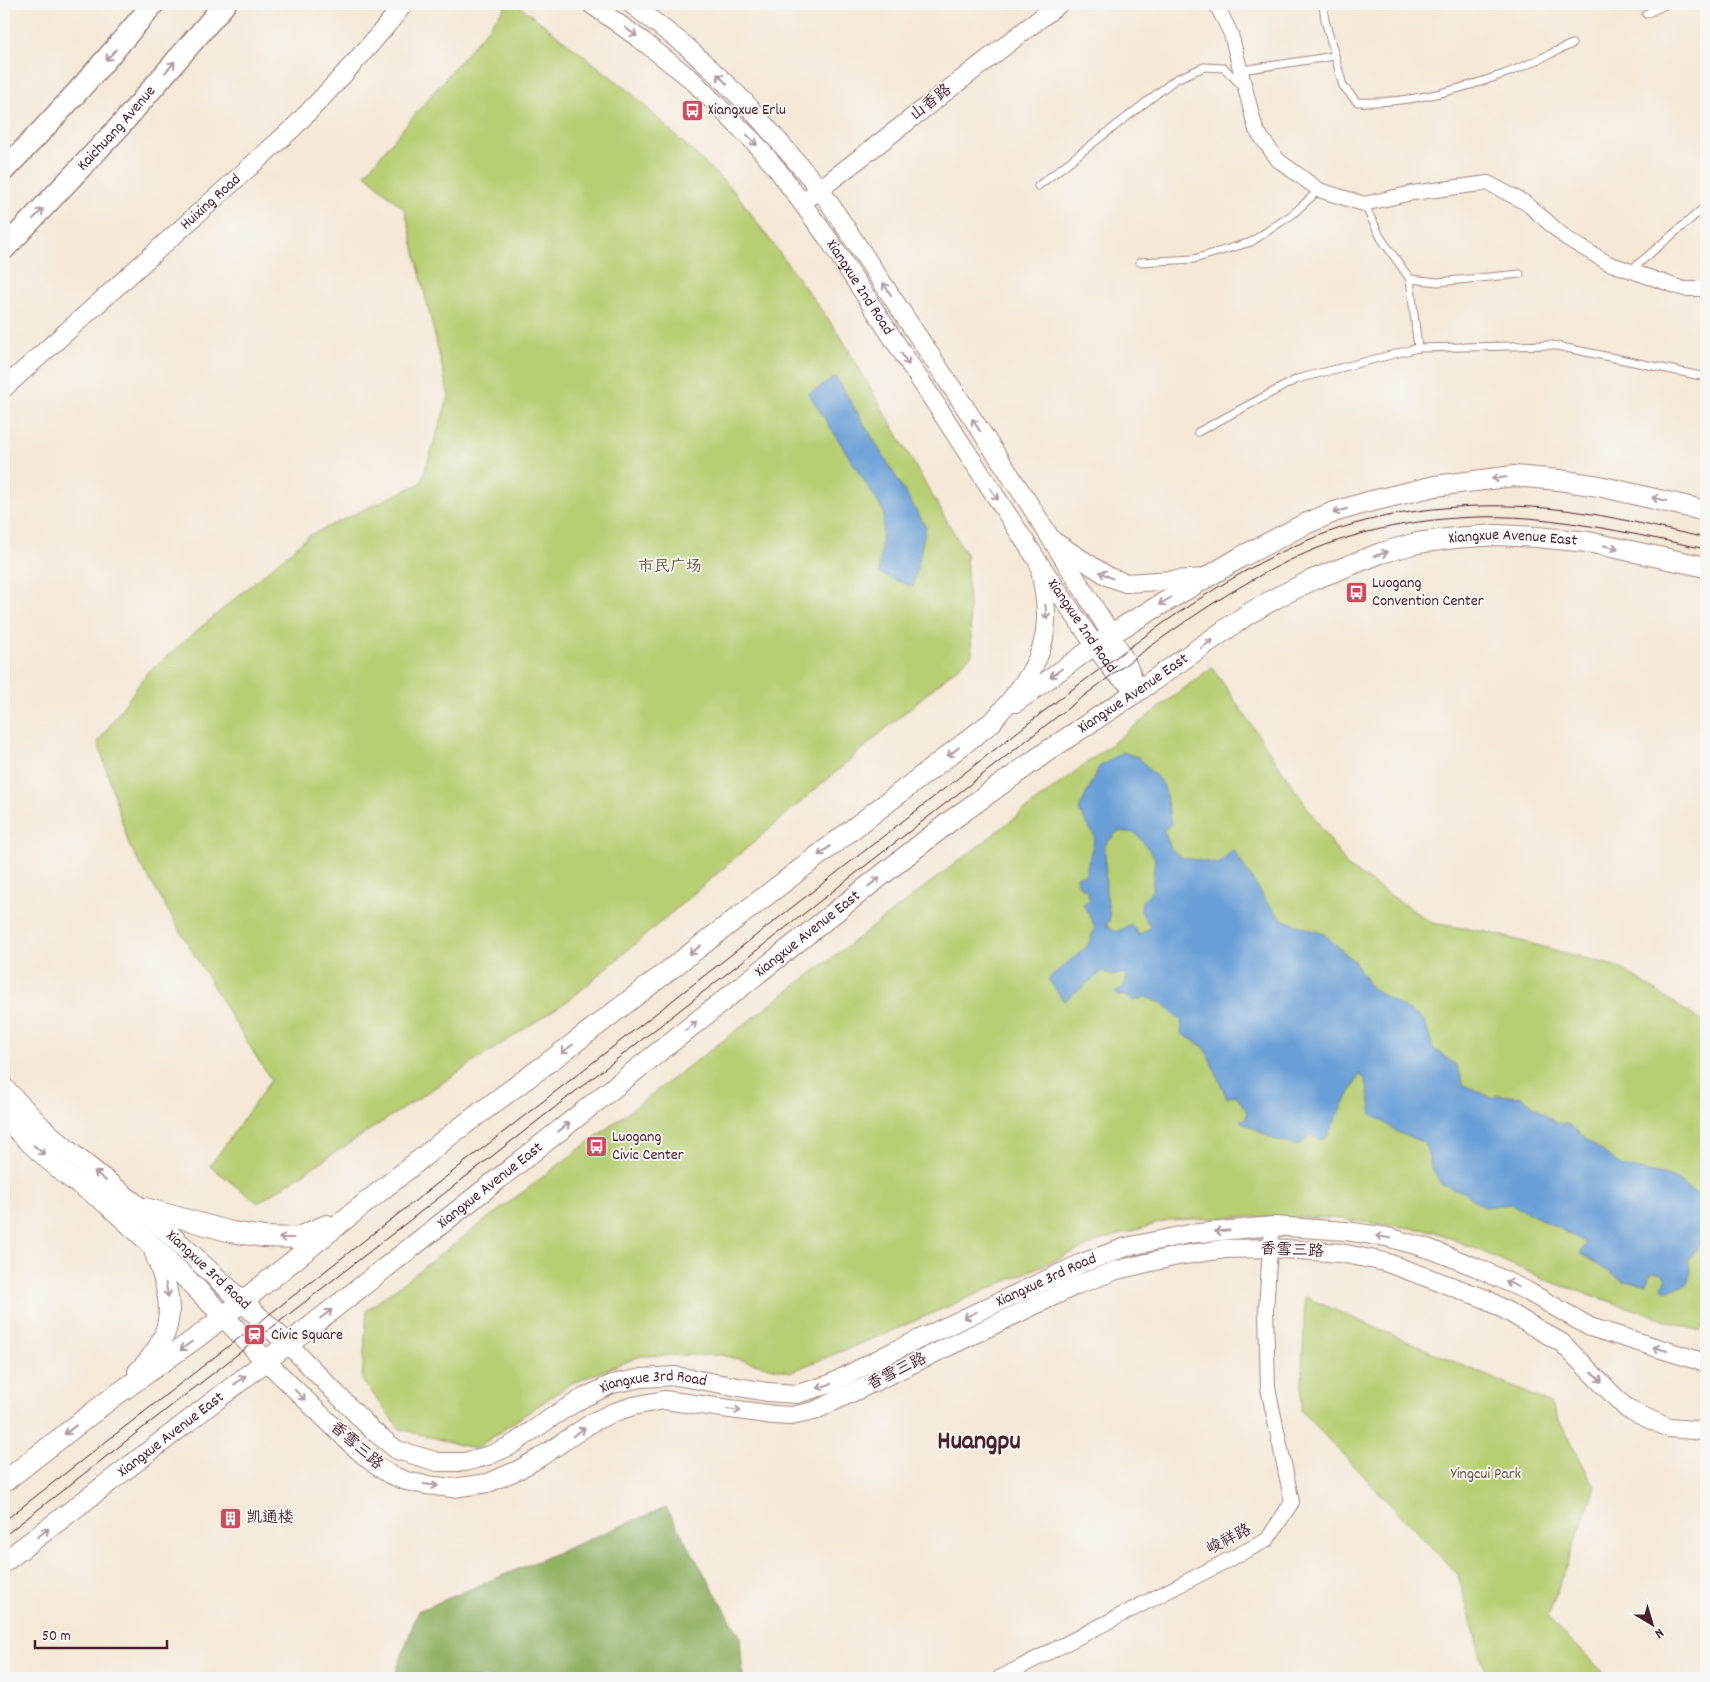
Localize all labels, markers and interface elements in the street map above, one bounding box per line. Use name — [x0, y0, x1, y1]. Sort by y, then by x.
one-way arrow — [623, 27, 637, 37]
one-way arrow — [105, 48, 117, 61]
one-way arrow — [165, 61, 176, 74]
one-way arrow — [715, 73, 728, 85]
street label: 山香路 — [905, 79, 957, 127]
street label: Kaichuang Avenue — [72, 81, 161, 176]
bus stop icon: Xiangxue Erlu — [680, 98, 704, 122]
place label: Xiangxue Erlu — [708, 99, 786, 122]
one-way arrow — [745, 134, 758, 146]
street label: Huixing Road — [175, 168, 246, 236]
one-way arrow — [32, 207, 44, 220]
street label: Xiangxue 2nd Road — [820, 235, 899, 340]
one-way arrow — [881, 282, 892, 296]
one-way arrow — [900, 351, 910, 365]
one-way arrow — [971, 418, 981, 432]
one-way arrow — [1491, 473, 1507, 483]
one-way arrow — [990, 487, 1000, 501]
one-way arrow — [1651, 494, 1667, 504]
one-way arrow — [1333, 507, 1348, 516]
street label: Xiangxue Avenue East — [1447, 523, 1579, 552]
one-way arrow — [1603, 542, 1619, 552]
one-way arrow — [1373, 548, 1389, 558]
park label: 市民广场 — [638, 556, 702, 579]
one-way arrow — [1099, 570, 1114, 579]
place label: Luogang Convention Center — [1372, 572, 1484, 613]
street label: Xiangxue 2nd Road — [1041, 574, 1122, 678]
bus stop icon: Luogang Convention Center — [1344, 580, 1368, 604]
one-way arrow — [1158, 597, 1172, 607]
one-way arrow — [1041, 603, 1050, 619]
one-way arrow — [1200, 638, 1214, 649]
street label: Xiangxue Avenue East — [1073, 648, 1193, 739]
one-way arrow — [1050, 668, 1063, 679]
one-way arrow — [946, 747, 960, 757]
one-way arrow — [817, 846, 831, 856]
one-way arrow — [867, 876, 880, 887]
street label: Xiangxue Avenue East — [750, 885, 865, 983]
one-way arrow — [688, 945, 702, 955]
one-way arrow — [684, 1020, 697, 1031]
one-way arrow — [560, 1044, 574, 1054]
one-way arrow — [557, 1121, 570, 1132]
place label: Luogang Civic Center — [612, 1126, 684, 1167]
bus stop icon: Luogang Civic Center — [584, 1134, 608, 1158]
street label: Xiangxue Avenue East — [432, 1136, 548, 1234]
one-way arrow — [32, 1144, 45, 1156]
one-way arrow — [94, 1171, 107, 1182]
street label: Xiangxue 3rd Road — [161, 1225, 256, 1315]
one-way arrow — [1214, 1226, 1230, 1236]
one-way arrow — [1376, 1231, 1392, 1241]
one-way arrow — [278, 1233, 294, 1243]
street label: 香雪三路 — [1259, 1238, 1325, 1264]
street label: Xiangxue 3rd Road — [992, 1247, 1100, 1313]
one-way arrow — [1505, 1278, 1520, 1288]
one-way arrow — [163, 1281, 172, 1297]
one-way arrow — [320, 1309, 333, 1320]
one-way arrow — [963, 1311, 978, 1321]
station icon: Civic Square — [243, 1323, 267, 1347]
place label: Civic Square — [271, 1324, 343, 1347]
one-way arrow — [179, 1341, 193, 1351]
one-way arrow — [1652, 1343, 1668, 1353]
street label: 香雪三路 — [863, 1348, 931, 1396]
street label: Xiangxue 3rd Road — [596, 1364, 709, 1400]
one-way arrow — [1591, 1371, 1603, 1383]
one-way arrow — [234, 1374, 247, 1385]
one-way arrow — [816, 1381, 832, 1391]
street label: Xiangxue Avenue East — [113, 1386, 229, 1483]
one-way arrow — [294, 1389, 306, 1401]
one-way arrow — [726, 1405, 742, 1415]
street label: 香雪三路 — [324, 1416, 388, 1476]
district label: Huangpu — [937, 1424, 1021, 1461]
one-way arrow — [63, 1425, 77, 1435]
one-way arrow — [572, 1426, 586, 1437]
park label: Yingcui Park — [1451, 1463, 1521, 1486]
one-way arrow — [422, 1480, 438, 1490]
building icon: 凯通楼 — [218, 1506, 242, 1530]
place label: 凯通楼 — [246, 1507, 294, 1530]
street label: 峻祥路 — [1202, 1519, 1256, 1561]
one-way arrow — [36, 1527, 49, 1538]
north arrow — [1628, 1600, 1678, 1650]
scale bar — [35, 1617, 168, 1649]
text: N — [1650, 1623, 1668, 1643]
text: 50 m — [42, 1626, 71, 1648]

